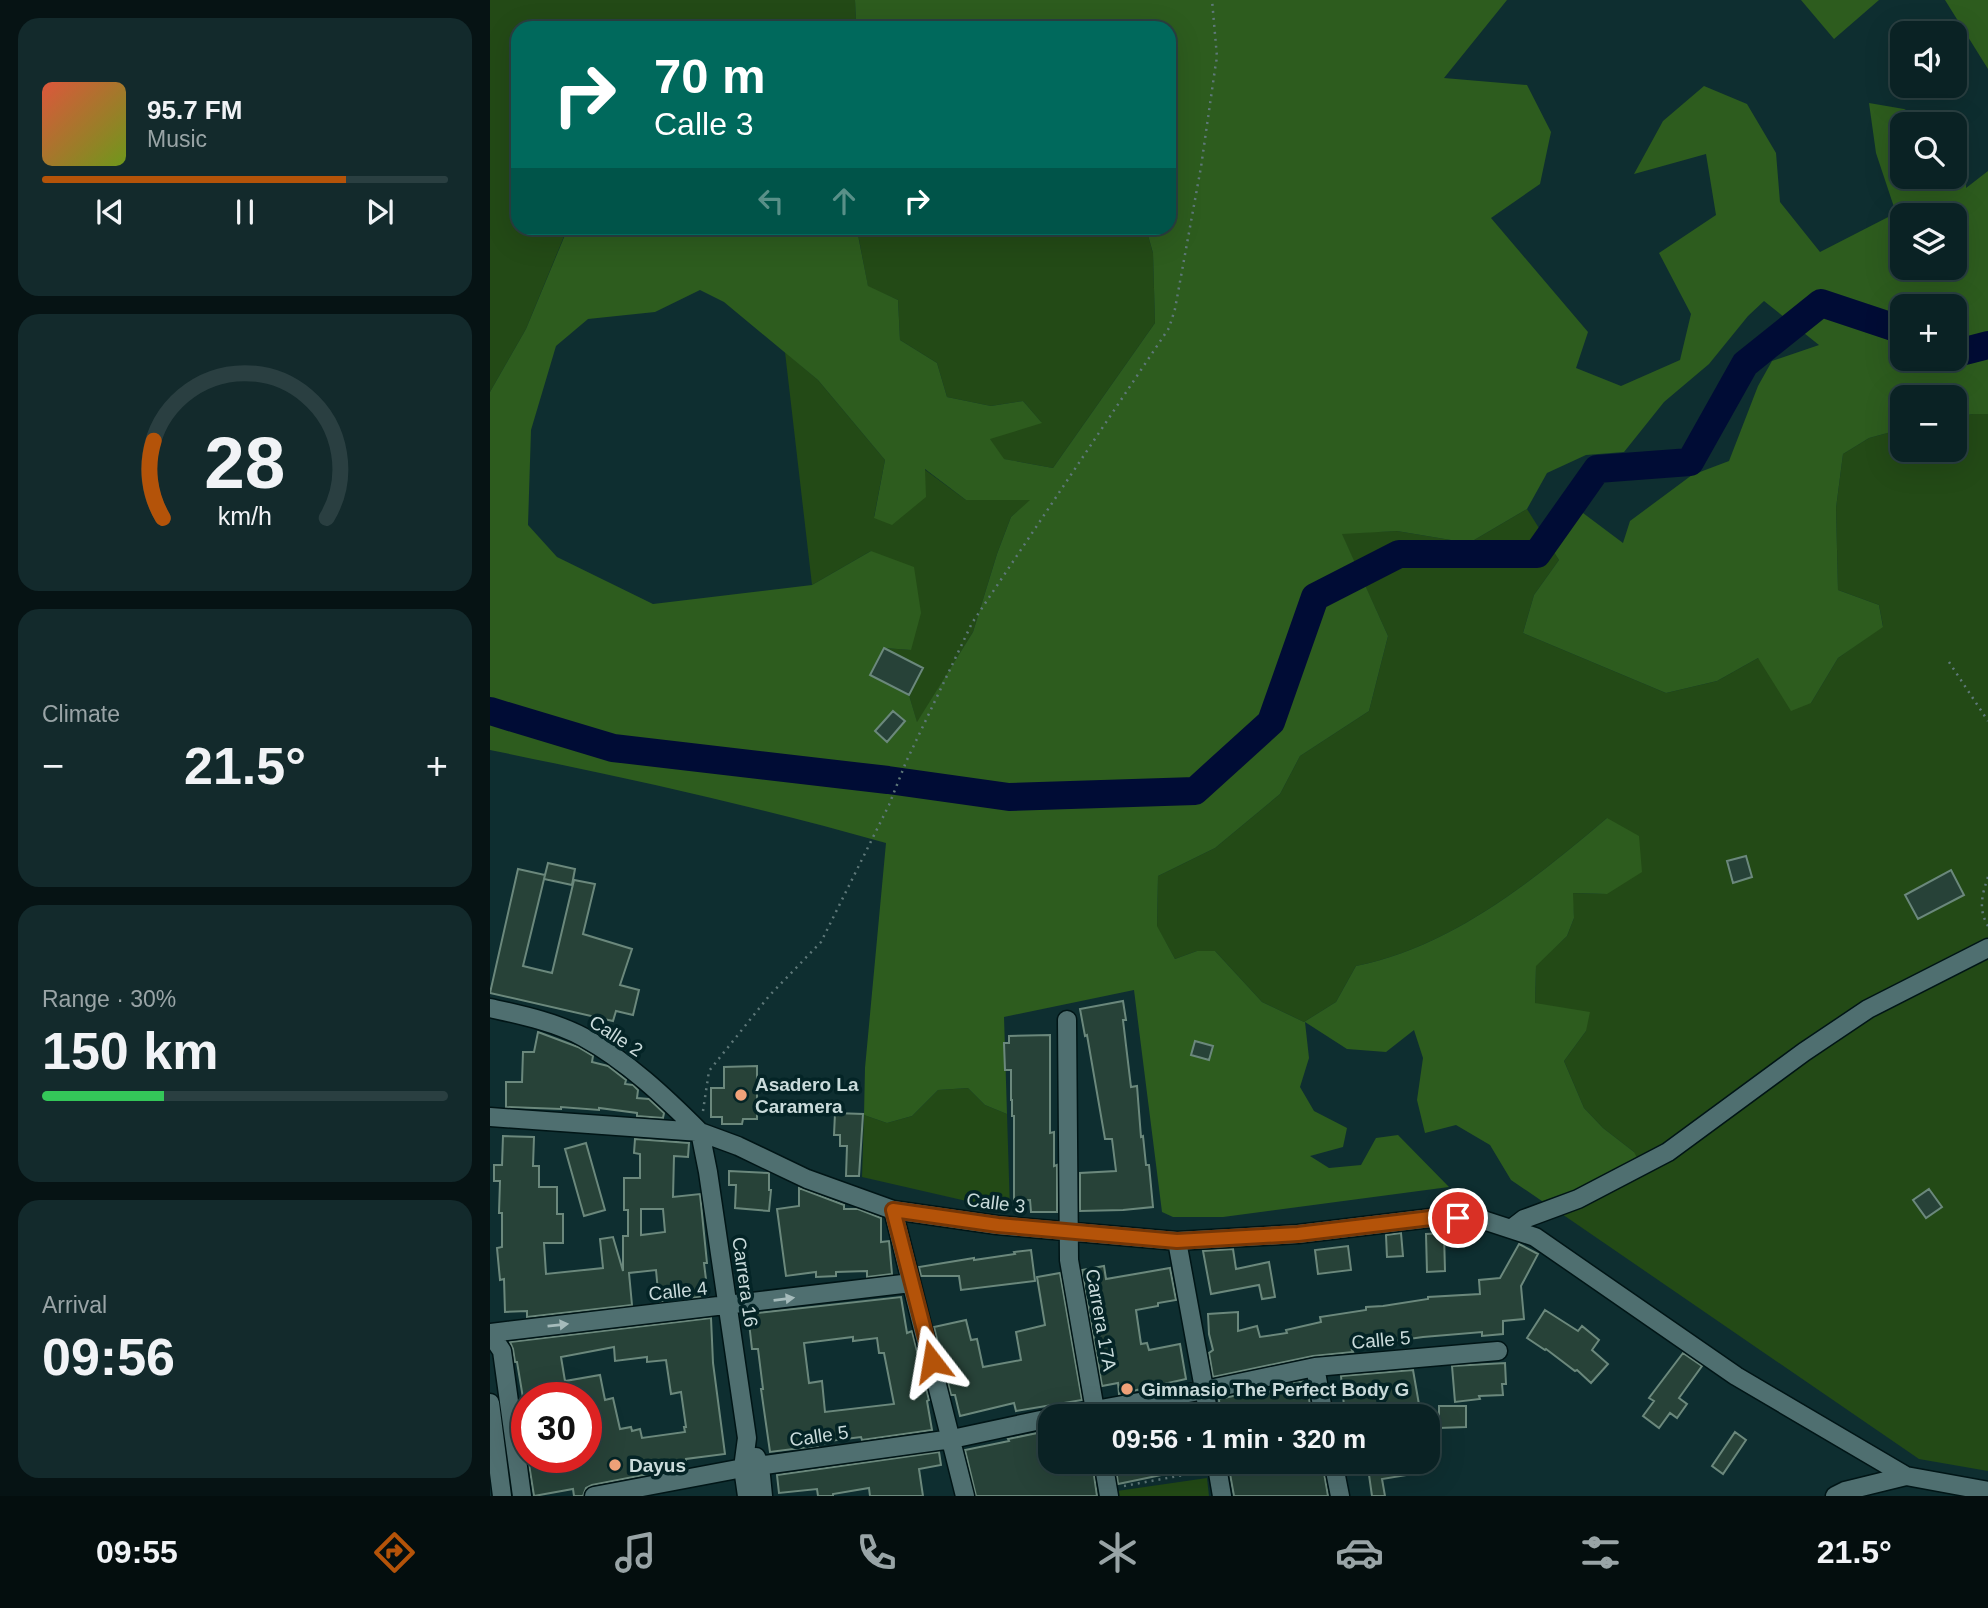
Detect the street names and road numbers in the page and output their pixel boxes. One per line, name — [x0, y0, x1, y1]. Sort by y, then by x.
street label: Calle 2 — [585, 1011, 647, 1061]
street label: Calle 3 — [965, 1189, 1027, 1217]
street label: Carrera 16 — [728, 1236, 762, 1328]
street label: Carrera 17A — [1082, 1267, 1120, 1373]
street label: Calle 4 — [647, 1277, 709, 1305]
street label: Calle 5 — [1351, 1327, 1411, 1353]
street label: Calle 5 — [788, 1421, 850, 1451]

